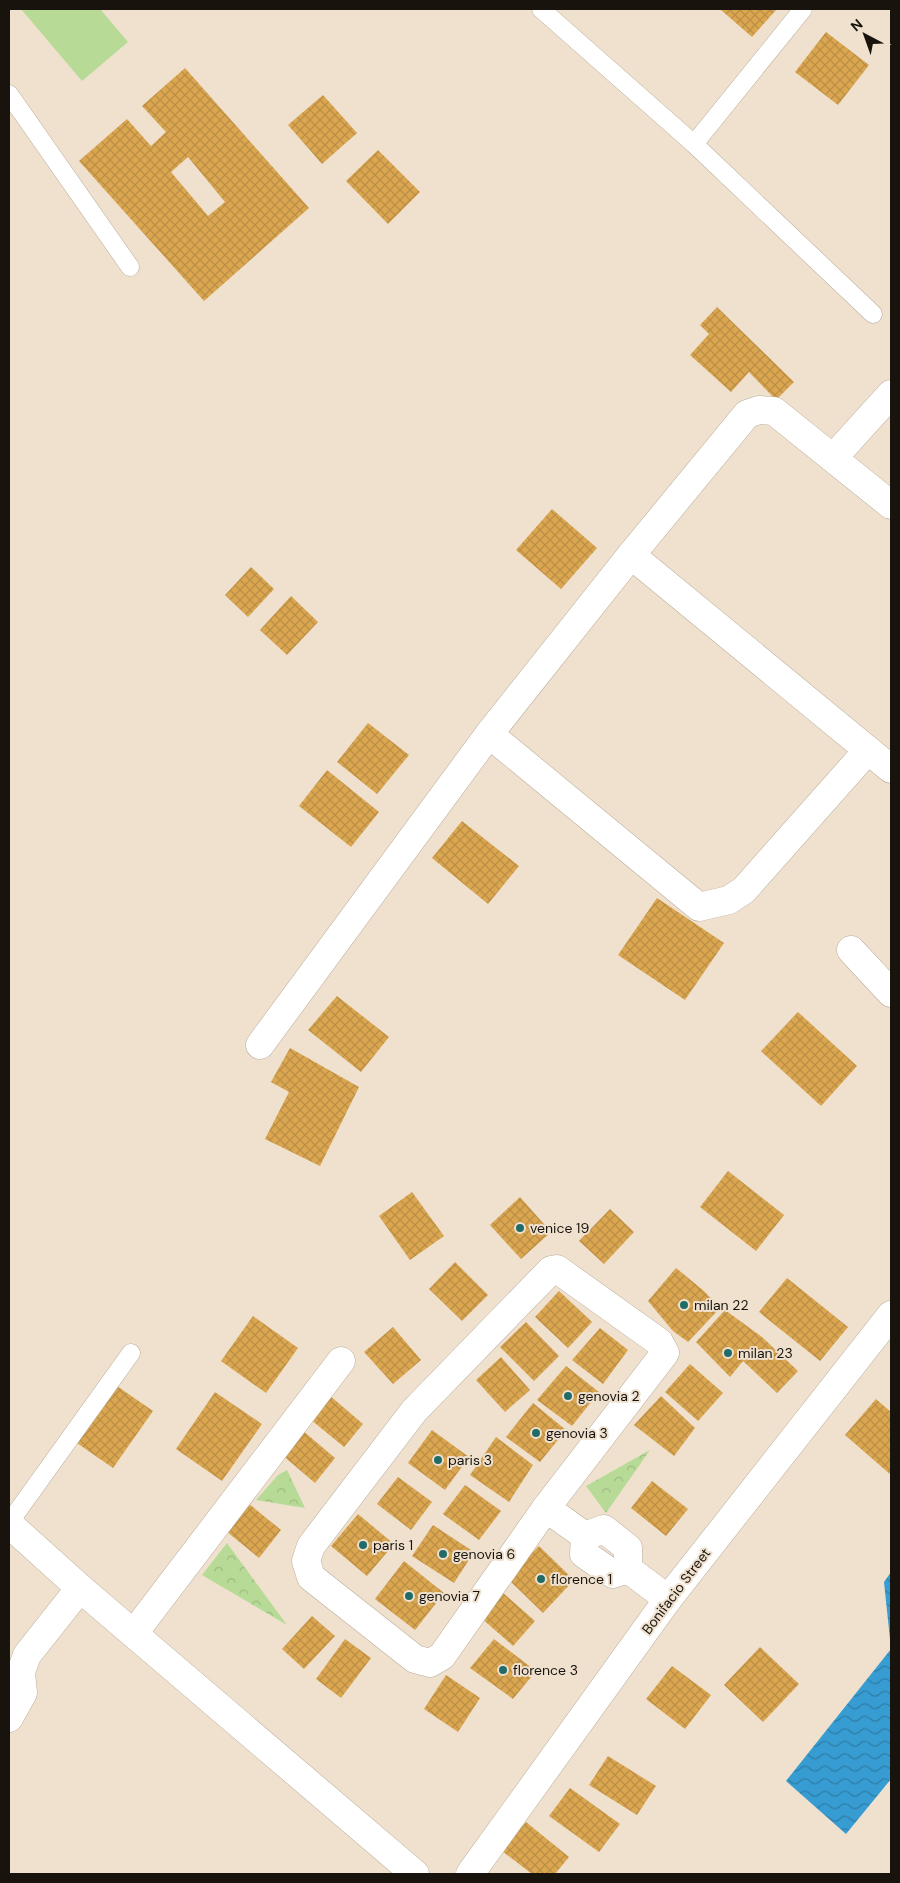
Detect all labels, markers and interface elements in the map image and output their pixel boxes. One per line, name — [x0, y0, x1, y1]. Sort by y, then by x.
north arrow — [840, 10, 890, 60]
text: N — [847, 15, 866, 35]
place label: venice 19 — [530, 1219, 589, 1237]
marker: venice 19 — [514, 1222, 526, 1234]
place label: milan 22 — [694, 1296, 748, 1314]
marker: milan 22 — [678, 1299, 690, 1311]
place label: milan 23 — [738, 1344, 793, 1362]
marker: milan 23 — [722, 1347, 734, 1359]
place label: genovia 2 — [578, 1387, 640, 1405]
marker: genovia 2 — [562, 1390, 574, 1402]
place label: genovia 3 — [546, 1424, 608, 1442]
marker: genovia 3 — [530, 1427, 542, 1439]
place label: paris 3 — [448, 1451, 492, 1469]
marker: paris 3 — [432, 1454, 444, 1466]
place label: paris 1 — [373, 1536, 413, 1554]
marker: paris 1 — [357, 1539, 369, 1551]
street label: Bonifacio Street — [638, 1544, 714, 1638]
place label: genovia 6 — [453, 1545, 515, 1563]
marker: genovia 6 — [437, 1548, 449, 1560]
place label: florence 1 — [551, 1570, 612, 1588]
marker: florence 1 — [535, 1573, 547, 1585]
place label: genovia 7 — [419, 1587, 480, 1605]
marker: genovia 7 — [403, 1590, 415, 1602]
place label: florence 3 — [513, 1661, 578, 1679]
marker: florence 3 — [497, 1664, 509, 1676]

